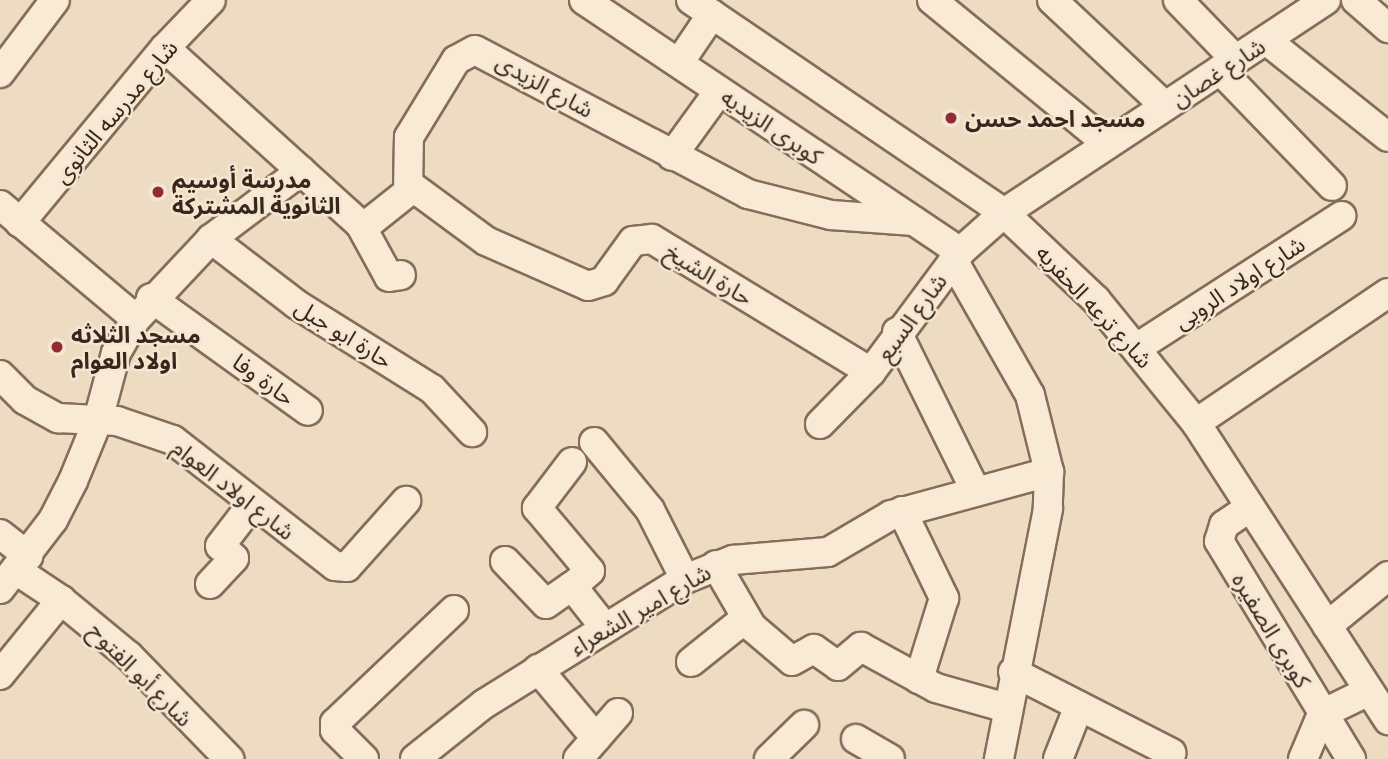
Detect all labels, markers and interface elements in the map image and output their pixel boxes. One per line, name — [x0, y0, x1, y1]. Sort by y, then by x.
street label: شارع غصان — [1166, 31, 1270, 113]
street label: شارع مدرسه الثانوى — [47, 34, 183, 188]
street label: شارع الزيدى — [492, 47, 598, 123]
street label: كوبرى الزيديه — [716, 82, 828, 170]
place label: مسجد احمد حسن — [965, 104, 1145, 132]
marker: مسجد احمد حسن — [943, 110, 959, 126]
place label: مدرسة أوسيم الثانوية المشتركة — [172, 165, 341, 219]
marker: مدرسة أوسيم الثانوية المشتركة — [150, 184, 166, 200]
street label: شارع اولاد الروبى — [1168, 229, 1310, 335]
street label: حارة الشيخ — [660, 237, 758, 311]
street label: شارع ترعه الحفريه — [1031, 239, 1159, 373]
street label: شارع السبع — [870, 268, 952, 366]
street label: حارة ابو جبل — [290, 292, 398, 374]
place label: مسجد الثلاثه اولاد العوام — [71, 320, 201, 374]
marker: مسجد الثلاثه اولاد العوام — [49, 339, 65, 355]
street label: حارة وفا — [228, 347, 300, 411]
street label: شارع اولاد العوام — [167, 433, 301, 545]
street label: شارع امير الشعراء — [565, 558, 715, 660]
street label: كوبرى الصفيره — [1227, 567, 1317, 693]
street label: شارع أبو الفتوح — [83, 616, 199, 732]

